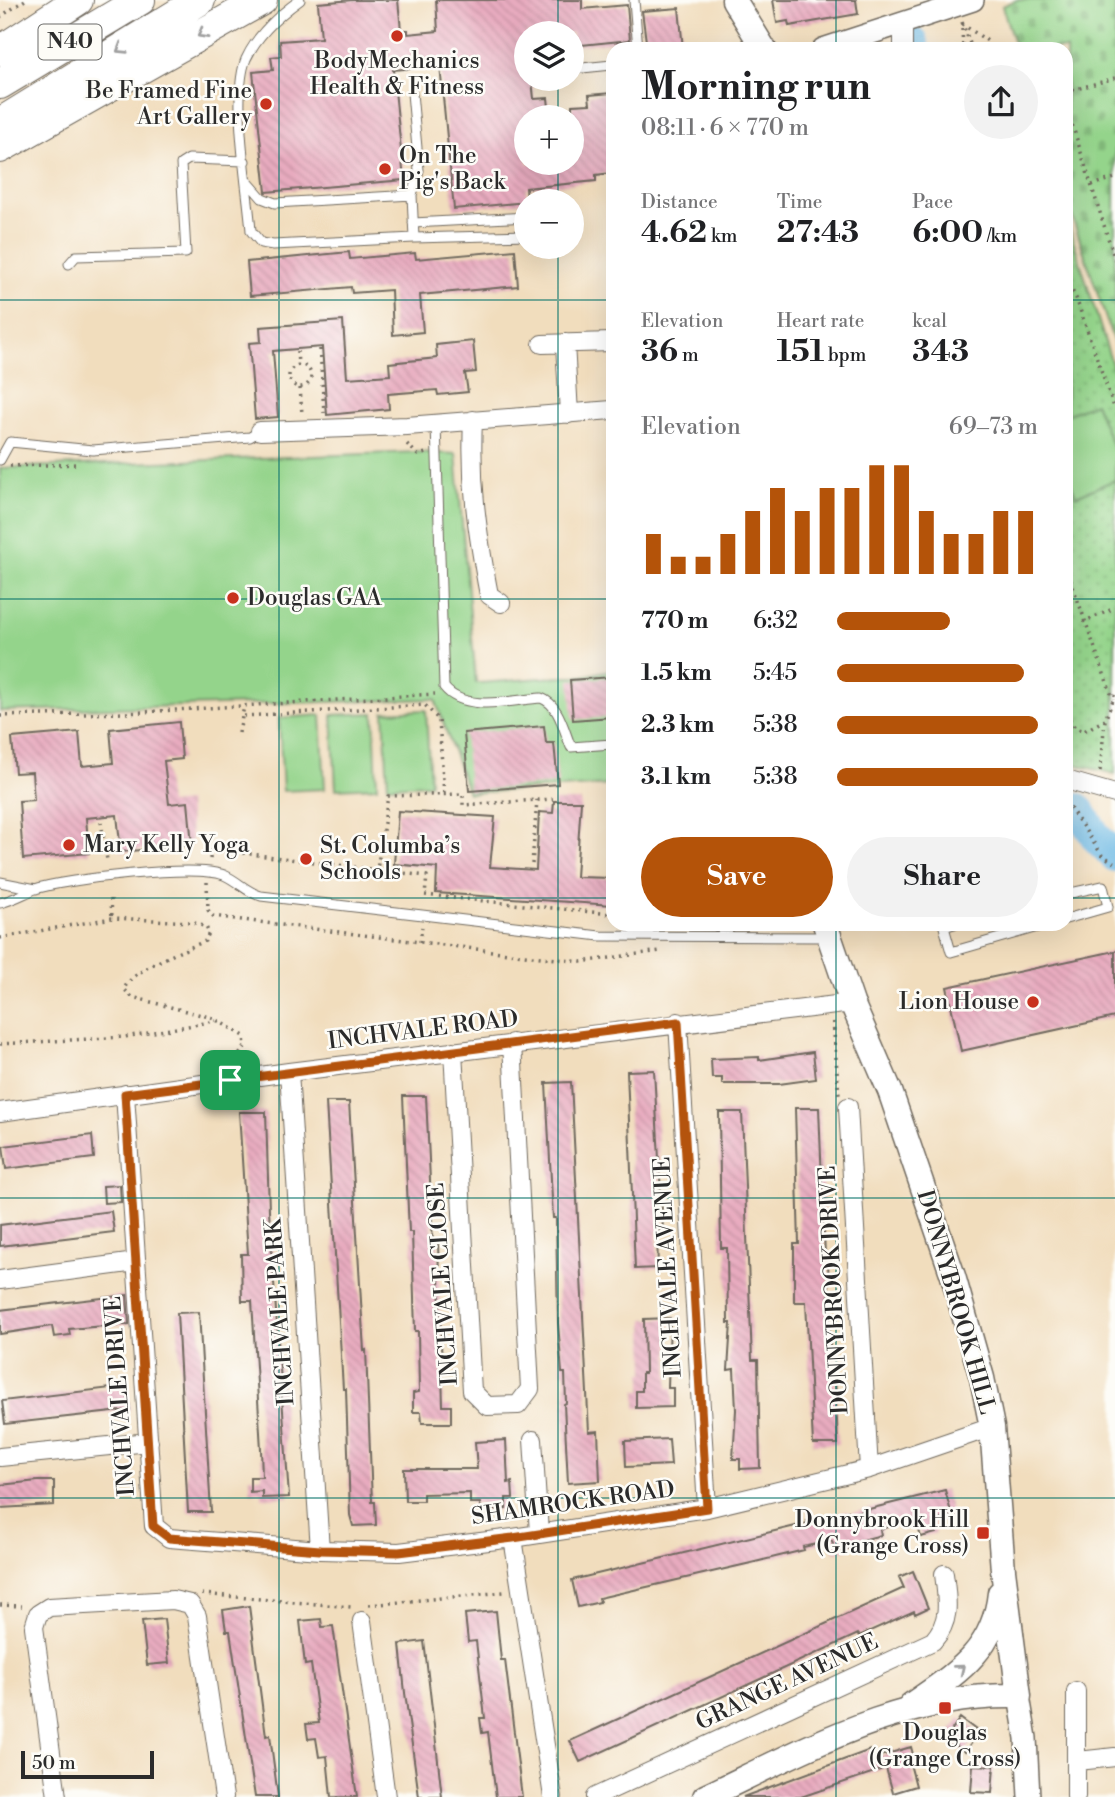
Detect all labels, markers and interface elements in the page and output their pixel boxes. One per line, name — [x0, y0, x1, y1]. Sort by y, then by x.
map controls — [514, 21, 584, 259]
button: layers — [514, 21, 584, 91]
road number: N40 — [38, 24, 102, 60]
one-way arrow — [197, 26, 210, 39]
marker: BodyMechanics Health & Fitness — [389, 28, 405, 44]
one-way arrow — [115, 40, 128, 53]
place label: BodyMechanics Health & Fitness — [310, 47, 484, 101]
text: Morning run — [641, 64, 871, 111]
button: share — [964, 65, 1038, 139]
place label: Be Framed Fine Art Gallery — [85, 77, 253, 131]
marker: Be Framed Fine Art Gallery — [258, 96, 274, 112]
button: + — [514, 105, 584, 175]
text: 08:11 · 6 × 770 m — [641, 114, 809, 142]
place label: On The Pig's Back — [399, 142, 507, 196]
marker: On The Pig's Back — [377, 161, 393, 177]
button: − — [514, 189, 584, 259]
text: Distance — [641, 190, 718, 214]
text: Time — [777, 190, 822, 214]
text: Pace — [912, 190, 953, 214]
text: 4.62 — [641, 214, 707, 252]
text: 27:43 — [777, 214, 859, 252]
text: 6:00 — [912, 214, 983, 252]
text: km — [707, 224, 737, 248]
text: /km — [983, 224, 1017, 248]
text: Elevation — [641, 309, 723, 333]
text: Heart rate — [777, 309, 864, 333]
text: kcal — [912, 309, 947, 333]
text: 36 — [641, 333, 678, 371]
text: 151 — [777, 333, 824, 371]
text: 343 — [912, 333, 969, 371]
text: m — [678, 343, 699, 367]
text: bpm — [824, 343, 866, 367]
text: Elevation — [641, 413, 741, 441]
text: 69–73 m — [949, 413, 1038, 441]
place label: Douglas GAA — [247, 584, 383, 612]
marker: Douglas GAA — [225, 590, 241, 606]
text: 770 m — [641, 607, 708, 635]
text: 6:32 — [753, 607, 798, 635]
text: 1.5 km — [641, 659, 712, 687]
text: 5:45 — [753, 659, 797, 687]
text: 2.3 km — [641, 711, 714, 739]
text: 5:38 — [753, 711, 798, 739]
text: 3.1 km — [641, 763, 711, 791]
text: 5:38 — [753, 763, 798, 791]
place label: Mary Kelly Yoga — [83, 831, 250, 859]
place label: St. Columba’s Schools — [320, 832, 460, 886]
marker: Mary Kelly Yoga — [61, 837, 77, 853]
button: Save — [641, 837, 833, 917]
button: Share — [847, 837, 1038, 917]
marker: St. Columba’s Schools — [298, 851, 314, 867]
place label: Lion House — [899, 988, 1019, 1016]
marker: Lion House — [1025, 994, 1041, 1010]
street label: INCHVALE ROAD — [326, 1004, 520, 1056]
pin — [200, 1050, 260, 1110]
icon: arrive — [211, 1061, 249, 1099]
street label: INCHVALE AVENUE — [648, 1156, 688, 1378]
street label: DONNYBROOK DRIVE — [814, 1165, 854, 1415]
street label: INCHVALE CLOSE — [422, 1182, 464, 1386]
street label: DONNYBROOK HILL — [911, 1187, 1001, 1417]
street label: INCHVALE PARK — [259, 1215, 301, 1406]
street label: INCHVALE DRIVE — [99, 1295, 141, 1497]
street label: SHAMROCK ROAD — [469, 1475, 677, 1531]
place label: Donnybrook Hill (Grange Cross) — [795, 1506, 969, 1560]
marker: Donnybrook Hill (Grange Cross) — [975, 1525, 991, 1541]
street label: GRANGE AVENUE — [691, 1627, 883, 1737]
one-way arrow — [951, 1665, 964, 1677]
marker: Douglas (Grange Cross) — [937, 1700, 953, 1716]
place label: Douglas (Grange Cross) — [869, 1719, 1021, 1773]
scale bar — [21, 1748, 154, 1780]
text: 50 m — [32, 1751, 76, 1775]

